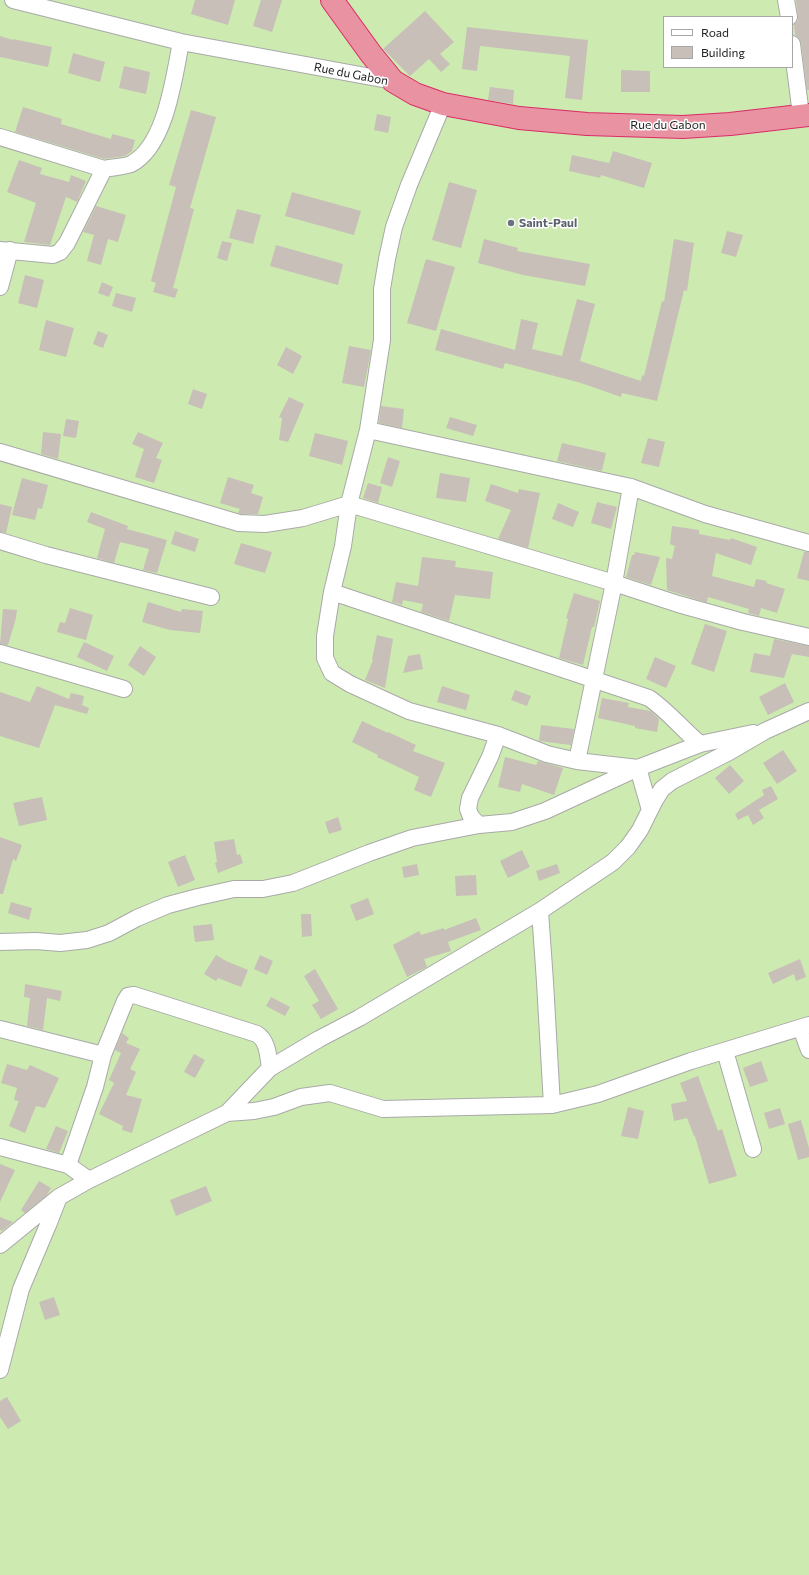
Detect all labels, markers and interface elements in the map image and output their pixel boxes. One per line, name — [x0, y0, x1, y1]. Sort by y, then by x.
legend — [663, 16, 793, 68]
text: Road — [701, 25, 729, 39]
text: Building — [701, 45, 745, 59]
street label: Rue du Gabon — [313, 60, 389, 88]
street label: Rue du Gabon — [630, 118, 706, 132]
place label: Saint-Paul — [519, 216, 577, 230]
marker: Saint-Paul — [506, 218, 516, 228]

